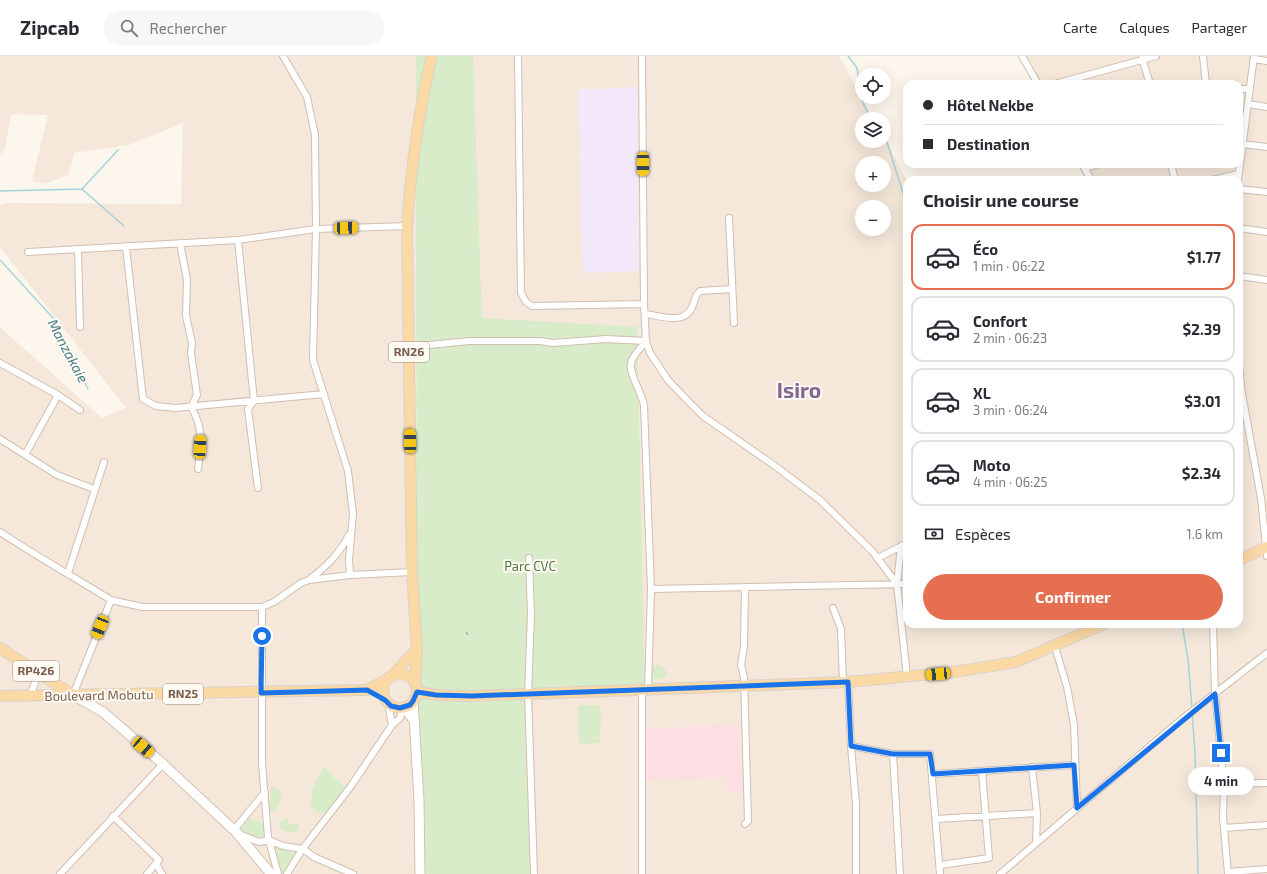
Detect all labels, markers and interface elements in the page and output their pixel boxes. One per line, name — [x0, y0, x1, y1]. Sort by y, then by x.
search box — [104, 10, 384, 46]
text: Zipcab — [20, 16, 80, 39]
icon: search — [118, 17, 140, 39]
text: Rechercher — [150, 19, 227, 37]
text: Carte — [1063, 19, 1097, 36]
text: Calques — [1119, 19, 1170, 36]
text: Partager — [1192, 19, 1247, 36]
map controls — [855, 68, 891, 236]
button: locate — [855, 68, 891, 104]
text: Hôtel Nekbe — [947, 96, 1034, 114]
button: layers — [855, 112, 891, 148]
text: Destination — [947, 135, 1030, 153]
car — [637, 152, 649, 176]
button: + — [855, 156, 891, 192]
text: Choisir une course — [923, 189, 1079, 211]
button: − — [855, 200, 891, 236]
car — [334, 222, 358, 234]
icon: car — [925, 239, 961, 275]
text: Éco — [973, 240, 998, 258]
text: $1.77 — [1187, 248, 1221, 266]
text: 1 min · 06:22 — [973, 258, 1045, 274]
icon: car — [925, 311, 961, 347]
text: Confort — [973, 312, 1027, 330]
water label: Manzakaie — [45, 316, 93, 386]
text: $2.39 — [1183, 320, 1221, 338]
text: 2 min · 06:23 — [973, 330, 1047, 346]
road number: RN26 — [389, 342, 429, 362]
district label: Isiro — [777, 377, 821, 402]
icon: car — [925, 383, 961, 419]
text: XL — [973, 384, 991, 402]
text: $3.01 — [1184, 392, 1221, 410]
text: 3 min · 06:24 — [973, 402, 1048, 418]
car — [404, 429, 416, 453]
car — [193, 435, 207, 459]
icon: car — [925, 455, 961, 491]
text: Moto — [973, 456, 1011, 474]
text: $2.34 — [1182, 464, 1221, 482]
text: 4 min · 06:25 — [973, 474, 1048, 490]
icon: cash — [923, 523, 945, 545]
text: Espèces — [955, 525, 1011, 543]
text: 1.6 km — [1187, 526, 1223, 542]
park label: Parc CVC — [504, 558, 556, 574]
button: Confirmer — [923, 574, 1223, 620]
car — [90, 614, 110, 640]
route start — [253, 627, 271, 645]
road number: RP426 — [13, 661, 59, 681]
car — [926, 667, 950, 681]
road number: RN25 — [163, 684, 203, 704]
street label: Boulevard Mobutu — [44, 686, 154, 704]
car — [130, 735, 156, 759]
route end — [1212, 744, 1230, 762]
callout: 4 min — [1188, 767, 1254, 795]
text: 4 min — [1204, 773, 1238, 789]

